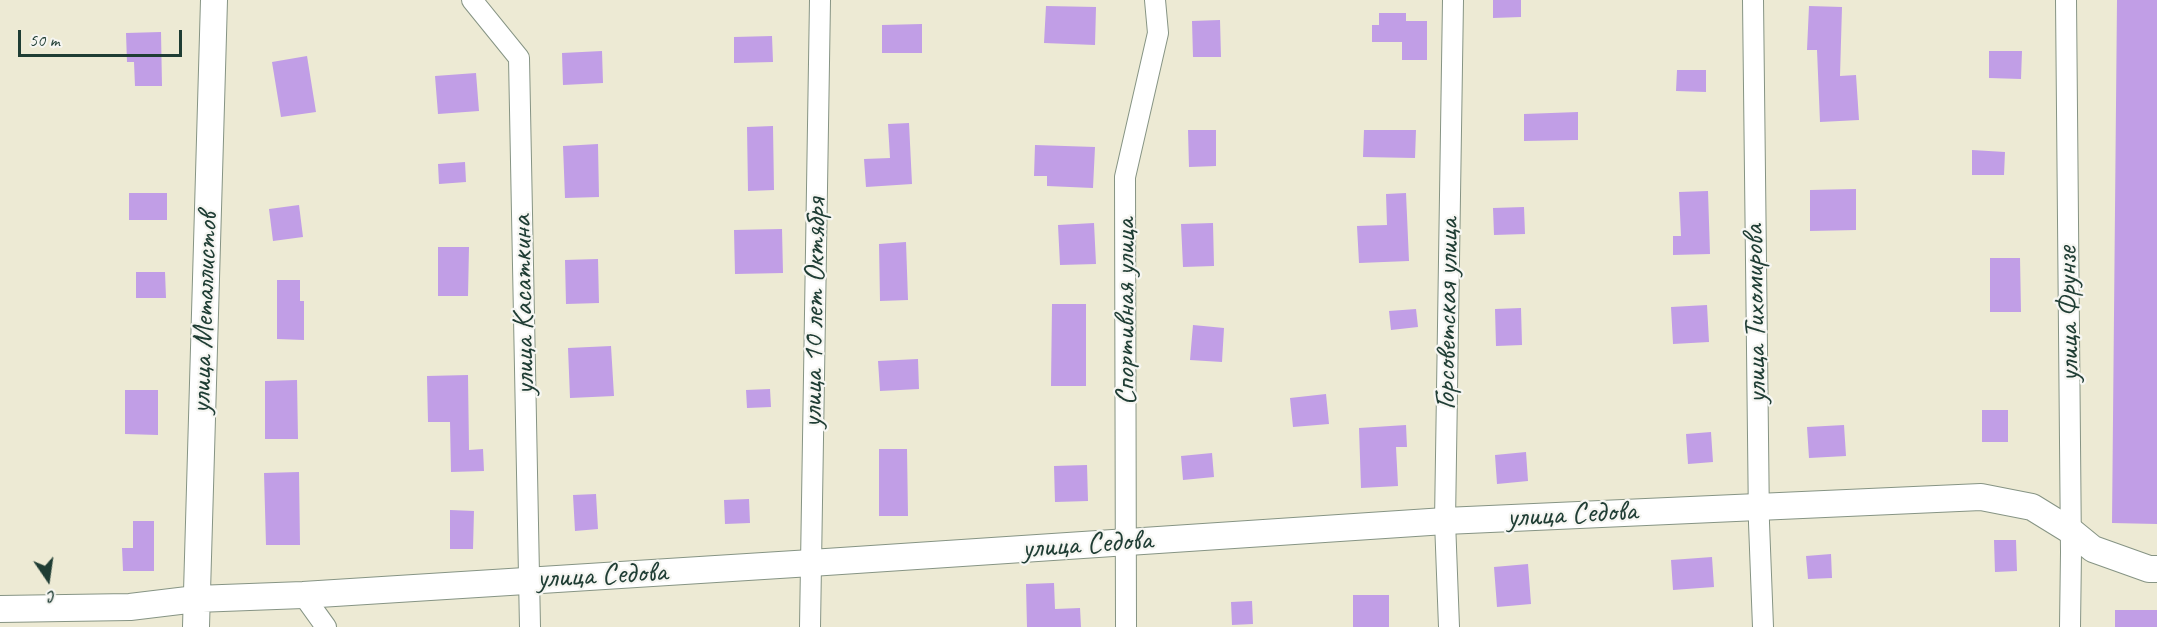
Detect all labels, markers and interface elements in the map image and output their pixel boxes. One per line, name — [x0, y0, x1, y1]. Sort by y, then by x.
scale bar — [21, 18, 184, 56]
text: 50 m — [29, 29, 60, 51]
street label: улица 10 лет Октября — [795, 198, 835, 428]
street label: улица Металлистов — [183, 212, 227, 414]
street label: улица Касаткина — [504, 215, 544, 395]
street label: Спортивная улица — [1108, 218, 1144, 406]
street label: Горсоветская улица — [1428, 218, 1468, 410]
street label: улица Тихомирова — [1736, 224, 1776, 404]
street label: улица Фрунзе — [2050, 246, 2088, 382]
street label: улица Седова — [1506, 494, 1638, 536]
street label: улица Седова — [1021, 522, 1153, 568]
north arrow — [18, 549, 78, 609]
street label: улица Седова — [536, 555, 668, 597]
text: С — [46, 586, 58, 607]

